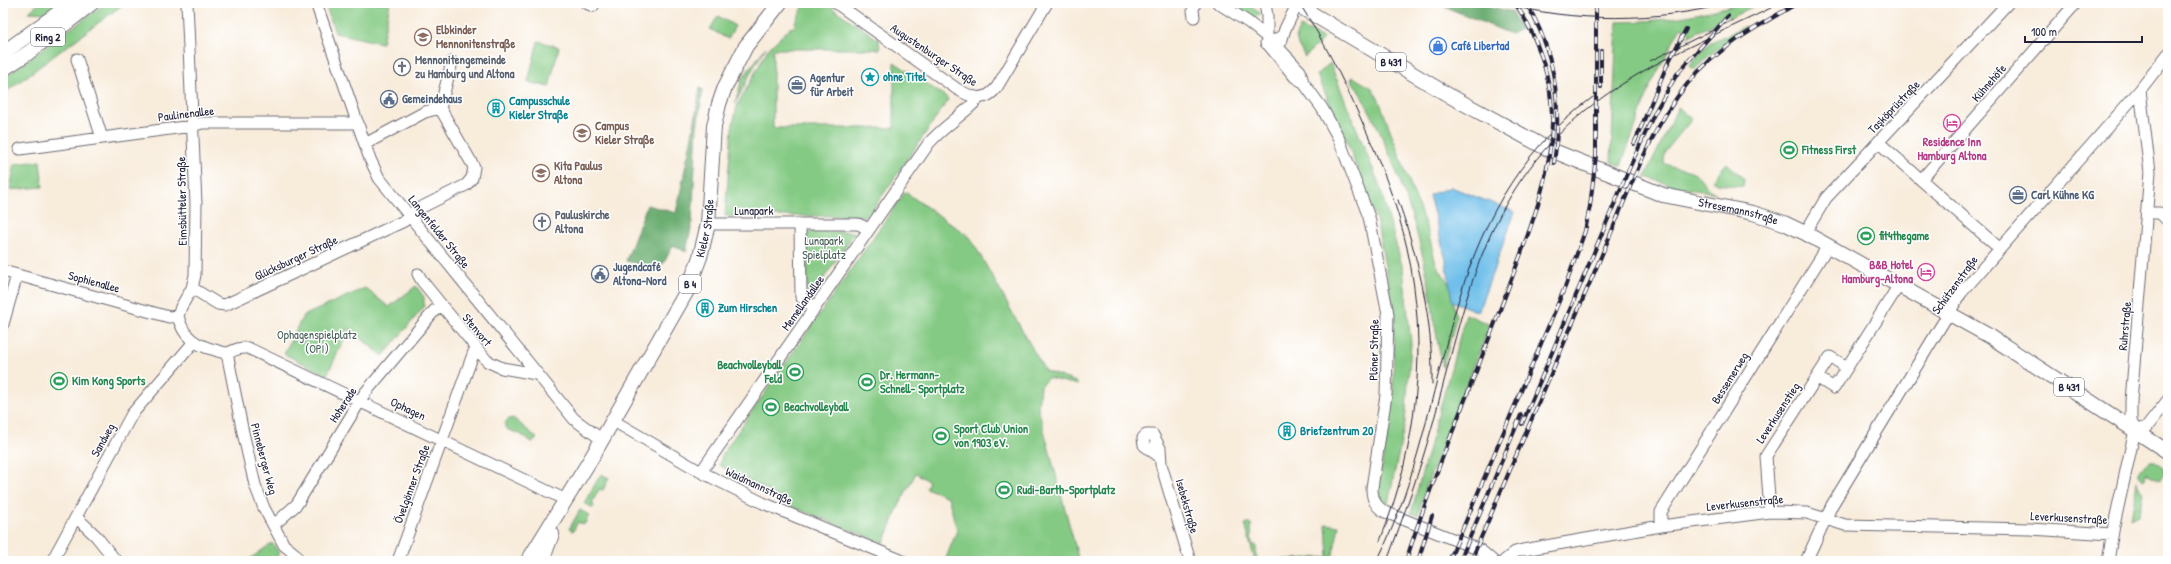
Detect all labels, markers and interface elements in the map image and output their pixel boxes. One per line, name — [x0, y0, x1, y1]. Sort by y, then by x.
scale bar — [2025, 18, 2142, 44]
street label: Augustenburger Straße — [887, 19, 981, 90]
place label: Elbkinder Mennonitenstraße — [436, 21, 515, 53]
text: 100 m — [2031, 23, 2057, 40]
school or university icon: Elbkinder Mennonitenstraße — [413, 27, 433, 47]
road number: Ring 2 — [31, 28, 65, 46]
shop icon: Café Libertad — [1428, 36, 1448, 56]
place label: Café Libertad — [1451, 37, 1509, 54]
place label: Mennonitengemeinde zu Hamburg und Altona — [415, 51, 515, 83]
road number: B 431 — [1376, 53, 1406, 71]
church icon: Mennonitengemeinde zu Hamburg und Altona — [392, 57, 412, 77]
street label: Kühnehöfe — [1967, 60, 2010, 105]
place icon: ohne Titel — [860, 67, 880, 87]
place label: ohne Titel — [883, 68, 927, 85]
place label: Agentur für Arbeit — [810, 69, 854, 100]
office icon: Agentur für Arbeit — [787, 75, 807, 95]
street label: Taşköprüstraße — [1864, 76, 1924, 137]
public building icon: Gemeindehaus — [379, 89, 399, 109]
place label: Gemeindehaus — [402, 90, 463, 107]
place label: Campusschule Kieler Straße — [509, 92, 570, 124]
building icon: Campusschule Kieler Straße — [486, 98, 506, 118]
street label: Paulinenallee — [157, 102, 215, 125]
hotel icon: Residence Inn Hamburg Altona — [1942, 113, 1962, 133]
place label: Campus Kieler Straße — [595, 117, 654, 149]
school or university icon: Campus Kieler Straße — [572, 123, 592, 143]
place label: Residence Inn Hamburg Altona — [1917, 133, 1987, 165]
sports icon: Fitness First — [1779, 140, 1799, 160]
place label: Fitness First — [1801, 141, 1857, 158]
street label: Eimsbütteler Straße — [172, 156, 191, 246]
place label: Kita Paulus Altona — [554, 157, 603, 188]
school or university icon: Kita Paulus Altona — [531, 163, 551, 183]
office icon: Carl Kühne KG — [2008, 185, 2028, 205]
place label: Carl Kühne KG — [2031, 186, 2094, 203]
street label: Langenfelder Straße — [405, 192, 474, 272]
street label: Stresemannstraße — [1697, 193, 1781, 229]
street label: Kieler Straße — [691, 198, 718, 259]
street label: Lunapark — [735, 202, 773, 219]
place label: Pauluskirche Altona — [555, 206, 610, 237]
church icon: Pauluskirche Altona — [532, 212, 552, 232]
sports icon: fit4thegame — [1856, 226, 1876, 246]
place label: fit4thegame — [1879, 227, 1930, 245]
street label: Glücksburger Straße — [251, 231, 340, 284]
park label: Lunapark Spielplatz — [802, 232, 846, 263]
street label: Schützenstraße — [1928, 252, 1982, 317]
place label: B&B Hotel Hamburg-Altona — [1842, 256, 1914, 288]
place label: Jugendcafé Altona-Nord — [613, 258, 667, 289]
hotel icon: B&B Hotel Hamburg-Altona — [1916, 262, 1936, 282]
public building icon: Jugendcafé Altona-Nord — [590, 264, 610, 284]
street label: Sophienallee — [66, 266, 122, 297]
street label: Memellandallee — [777, 271, 828, 334]
road number: B 4 — [679, 275, 701, 293]
building icon: Zum Hirschen — [695, 298, 715, 318]
place label: Zum Hirschen — [718, 299, 778, 316]
street label: Ruhrstraße — [2114, 301, 2135, 351]
street label: Stenvort — [459, 310, 497, 350]
street label: Plöner Straße — [1364, 319, 1383, 381]
park label: Ophagenspielplatz (OPI) — [277, 326, 357, 357]
street label: Bessemerweg — [1707, 349, 1752, 407]
place label: Beachvolleyball Feld — [717, 356, 783, 387]
sports icon: Beachvolleyball Feld — [785, 362, 805, 382]
place label: Dr. Hermann- Schnell- Sportplatz — [880, 366, 966, 398]
sports icon: Kim Kong Sports — [49, 371, 69, 391]
place label: Kim Kong Sports — [72, 372, 146, 390]
sports icon: Dr. Hermann- Schnell- Sportplatz — [857, 372, 877, 392]
road number: B 431 — [2054, 378, 2084, 396]
street label: Leverkusenstieg — [1752, 379, 1804, 447]
street label: Hoherade — [325, 384, 360, 426]
street label: Ophagen — [388, 393, 429, 424]
sports icon: Beachvolleyball — [761, 397, 781, 417]
place label: Beachvolleyball — [784, 398, 850, 416]
street label: Sandweg — [86, 420, 119, 460]
place label: Sport Club Union von 1903 eV. — [953, 420, 1029, 451]
street label: Pinneberger Weg — [247, 421, 282, 497]
building icon: Briefzentrum 20 — [1277, 421, 1297, 441]
place label: Briefzentrum 20 — [1300, 422, 1374, 439]
sports icon: Sport Club Union von 1903 eV. — [931, 426, 951, 446]
street label: Övelgönner Straße — [389, 442, 434, 526]
street label: Waidmannstraße — [723, 463, 796, 509]
street label: Isebekstraße — [1172, 477, 1203, 535]
sports icon: Rudi-Barth-Sportplatz — [994, 480, 1014, 500]
place label: Rudi-Barth-Sportplatz — [1017, 481, 1116, 499]
street label: Leverkusenstraße — [1706, 490, 1784, 515]
street label: Leverkusenstraße — [2030, 507, 2108, 528]

